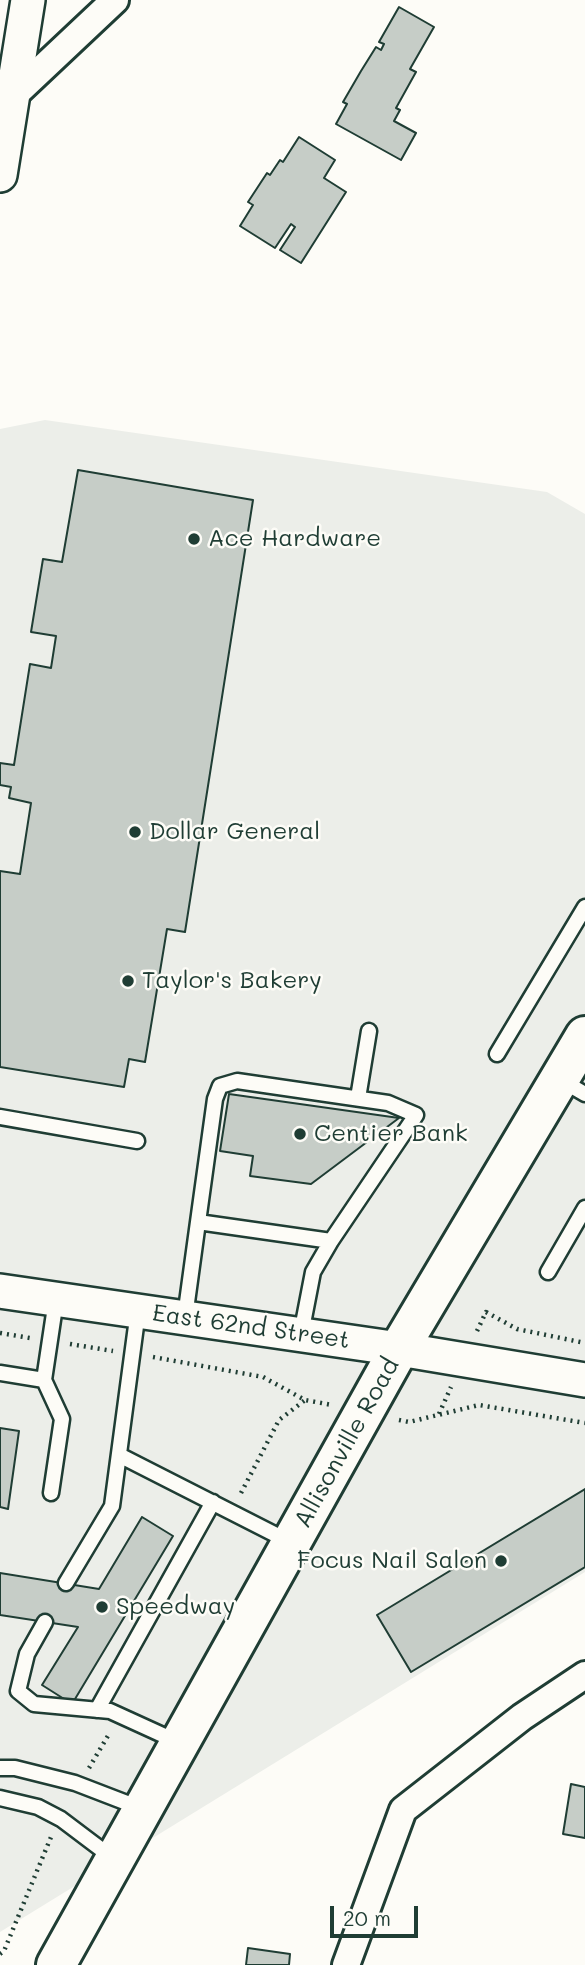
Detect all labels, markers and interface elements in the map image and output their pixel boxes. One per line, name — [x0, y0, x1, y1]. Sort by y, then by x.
place label: Ace Hardware — [208, 525, 381, 553]
marker: Ace Hardware — [186, 531, 202, 547]
place label: Dollar General — [149, 818, 320, 846]
marker: Dollar General — [127, 824, 143, 840]
place label: Taylor's Bakery — [142, 967, 322, 995]
marker: Taylor's Bakery — [120, 973, 136, 989]
place label: Centier Bank — [314, 1120, 468, 1148]
marker: Centier Bank — [292, 1126, 308, 1142]
street label: East 62nd Street — [150, 1299, 352, 1355]
street label: Allisonville Road — [288, 1353, 406, 1533]
place label: Focus Nail Salon — [297, 1547, 487, 1575]
marker: Focus Nail Salon — [493, 1553, 509, 1569]
place label: Speedway — [116, 1593, 235, 1621]
marker: Speedway — [94, 1599, 110, 1615]
scale bar — [333, 1892, 420, 1936]
text: 20 m — [343, 1904, 391, 1931]

